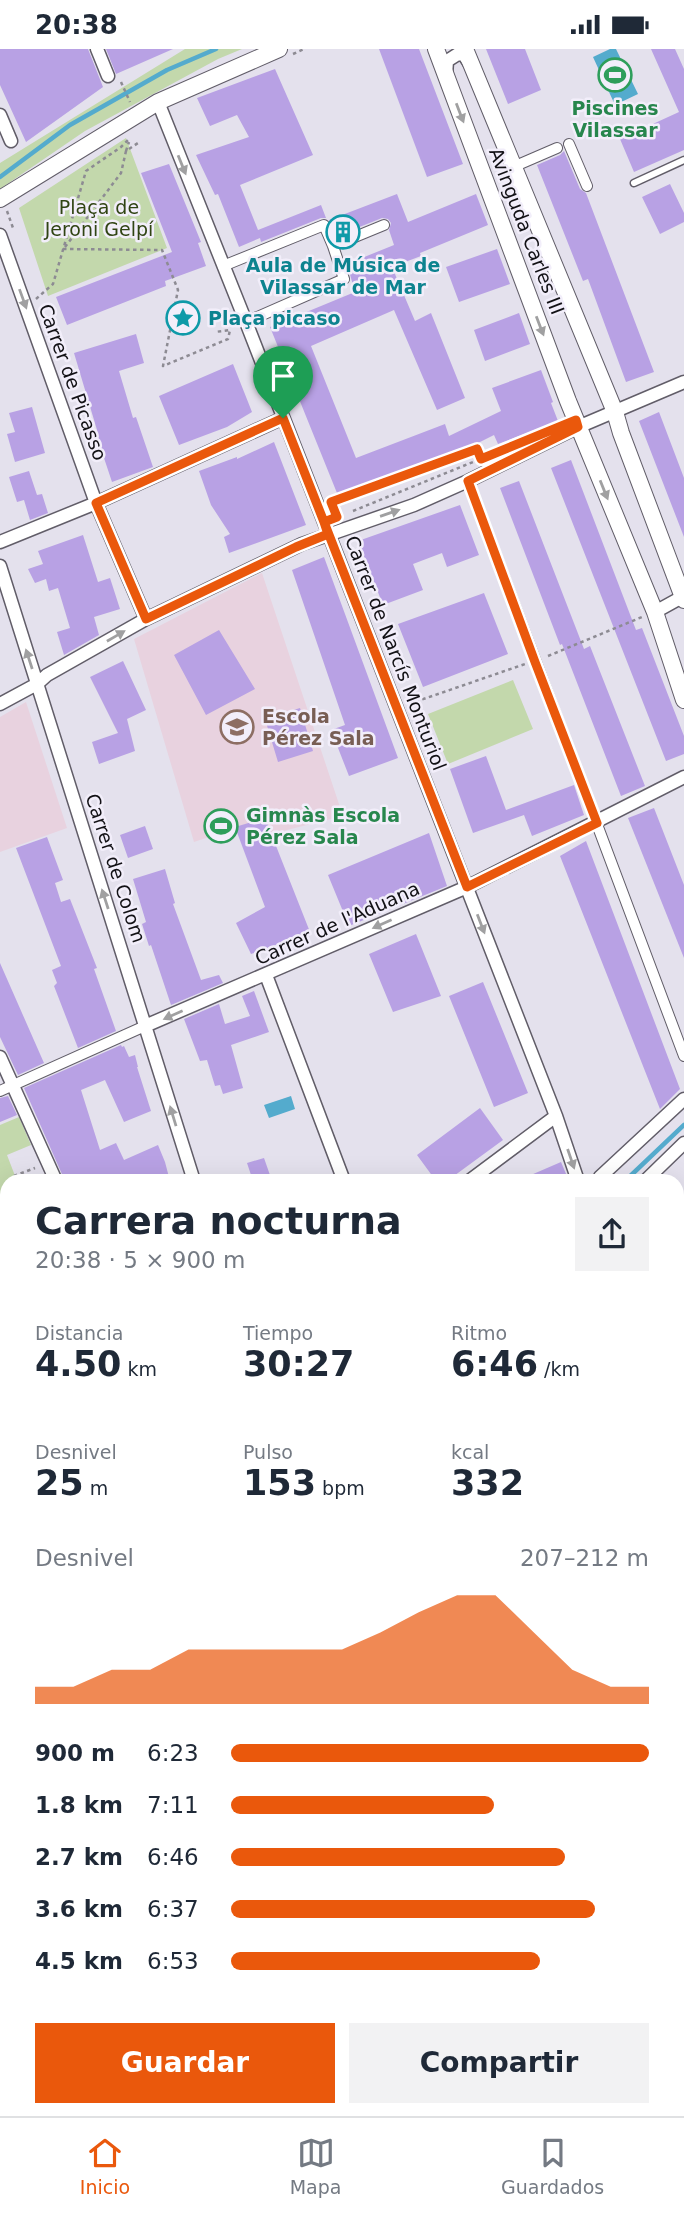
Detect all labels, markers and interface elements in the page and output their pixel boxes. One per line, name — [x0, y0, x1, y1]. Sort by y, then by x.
text: 20:38 — [35, 10, 118, 40]
sports icon: Piscines Vilassar — [596, 56, 634, 94]
place label: Piscines Vilassar — [571, 97, 659, 141]
one-way arrow — [455, 102, 466, 123]
street label: Avinguda Carles III — [485, 145, 569, 317]
one-way arrow — [177, 155, 188, 176]
park label: Plaça de Jeroni Gelpí — [44, 196, 154, 240]
building icon: Aula de Música de Vilassar de Mar — [324, 213, 362, 251]
place label: Aula de Música de Vilassar de Mar — [246, 254, 440, 298]
one-way arrow — [18, 289, 29, 310]
place icon: Plaça picaso — [164, 299, 202, 337]
street label: Carrer de Picasso — [34, 301, 112, 463]
place label: Plaça picaso — [208, 307, 341, 329]
one-way arrow — [535, 315, 546, 336]
pin — [253, 346, 313, 418]
icon: arrive — [264, 357, 302, 395]
one-way arrow — [599, 479, 610, 500]
one-way arrow — [380, 507, 401, 518]
street label: Carrer de Narcís Monturiol — [341, 533, 451, 773]
one-way arrow — [107, 630, 126, 642]
one-way arrow — [24, 648, 34, 669]
place label: Escola Pérez Sala — [262, 705, 375, 749]
school or university icon: Escola Pérez Sala — [218, 708, 256, 746]
street label: Carrer de Colom — [82, 791, 150, 945]
place label: Gimnàs Escola Pérez Sala — [246, 804, 400, 848]
sports icon: Gimnàs Escola Pérez Sala — [202, 807, 240, 845]
street label: Carrer de l'Aduana — [251, 877, 423, 969]
one-way arrow — [99, 888, 110, 909]
one-way arrow — [476, 914, 487, 935]
one-way arrow — [372, 918, 392, 930]
one-way arrow — [163, 1009, 183, 1021]
one-way arrow — [168, 1105, 178, 1126]
one-way arrow — [566, 1149, 577, 1170]
button: share — [575, 1197, 649, 1271]
text: Carrera nocturna — [35, 1199, 402, 1243]
text: 20:38 · 5 × 900 m — [35, 1247, 245, 1273]
text: Distancia — [35, 1322, 123, 1344]
text: Tiempo — [243, 1322, 313, 1344]
text: Ritmo — [451, 1322, 507, 1344]
text: 4.50 — [35, 1344, 121, 1384]
text: 30:27 — [243, 1344, 354, 1384]
text: 6:46 — [451, 1344, 538, 1384]
text: km — [121, 1358, 157, 1380]
text: /km — [538, 1358, 580, 1380]
text: Desnivel — [35, 1441, 117, 1463]
text: Pulso — [243, 1441, 293, 1463]
text: kcal — [451, 1441, 489, 1463]
text: 25 — [35, 1463, 84, 1503]
text: 153 — [243, 1463, 316, 1503]
text: 332 — [451, 1463, 524, 1503]
text: m — [84, 1477, 108, 1499]
text: bpm — [316, 1477, 365, 1499]
text: Desnivel — [35, 1545, 134, 1571]
text: 207–212 m — [520, 1545, 649, 1571]
text: 900 m — [35, 1740, 115, 1766]
text: 6:23 — [147, 1740, 199, 1766]
text: 1.8 km — [35, 1792, 123, 1818]
text: 7:11 — [147, 1792, 199, 1818]
text: 2.7 km — [35, 1844, 123, 1870]
text: 6:46 — [147, 1844, 199, 1870]
text: 3.6 km — [35, 1896, 123, 1922]
text: 6:37 — [147, 1896, 199, 1922]
text: 4.5 km — [35, 1948, 123, 1974]
text: 6:53 — [147, 1948, 199, 1974]
button: Guardar — [35, 2023, 335, 2103]
button: Compartir — [349, 2023, 649, 2103]
tab: Inicio — [80, 2134, 130, 2198]
tab: Mapa — [290, 2134, 341, 2198]
tab: Guardados — [501, 2134, 604, 2198]

